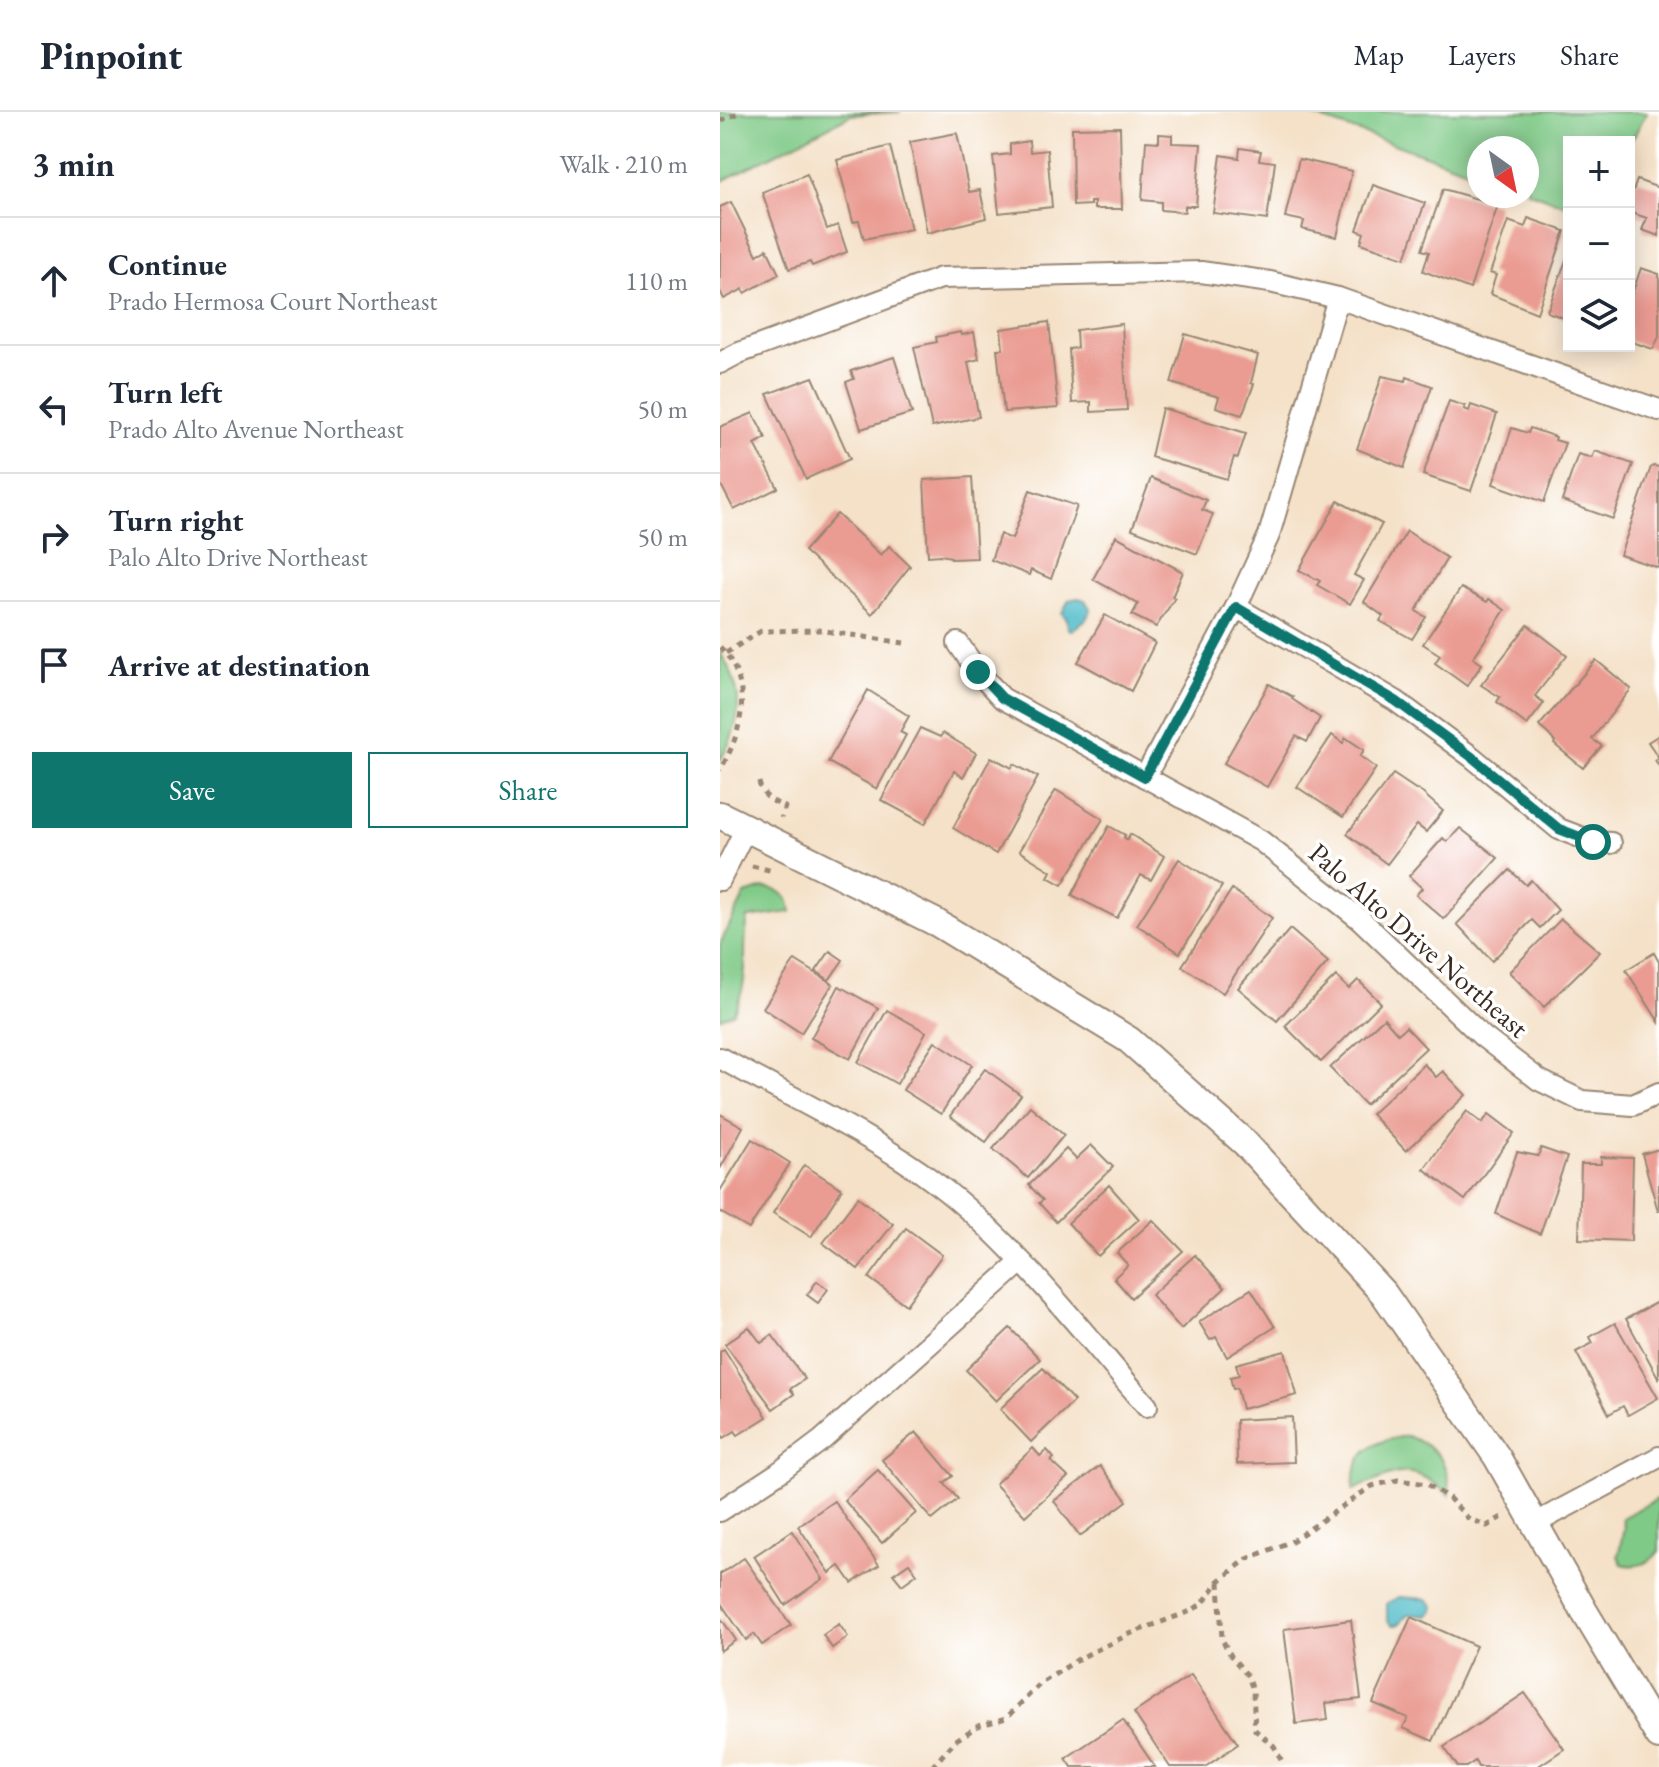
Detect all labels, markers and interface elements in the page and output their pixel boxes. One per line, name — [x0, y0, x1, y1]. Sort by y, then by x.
text: Pinpoint — [40, 31, 182, 80]
text: Map — [1354, 37, 1404, 73]
text: Layers — [1448, 37, 1516, 73]
text: Share — [1560, 37, 1619, 73]
north arrow — [1467, 136, 1539, 208]
map controls — [1563, 136, 1635, 352]
button: + — [1563, 136, 1635, 208]
text: 3 min — [32, 142, 115, 186]
text: Walk · 210 m — [560, 147, 688, 181]
button: − — [1563, 208, 1635, 280]
text: Continue — [108, 245, 227, 284]
icon: ahead — [32, 259, 76, 303]
text: 110 m — [625, 264, 688, 298]
button: layers — [1563, 280, 1635, 352]
text: Prado Hermosa Court Northeast — [108, 284, 437, 318]
text: Turn left — [108, 373, 222, 412]
icon: left — [32, 387, 76, 431]
text: 50 m — [638, 392, 688, 426]
text: Prado Alto Avenue Northeast — [108, 412, 404, 446]
text: Turn right — [108, 501, 244, 540]
icon: right — [32, 515, 76, 559]
text: 50 m — [638, 520, 688, 554]
text: Palo Alto Drive Northeast — [108, 540, 368, 574]
icon: arrive — [32, 643, 76, 687]
text: Arrive at destination — [108, 646, 370, 685]
route end — [960, 654, 996, 690]
button: Save — [32, 752, 352, 828]
button: Share — [368, 752, 688, 828]
route start — [1575, 824, 1611, 860]
street label: Palo Alto Drive Northeast — [1302, 835, 1537, 1045]

